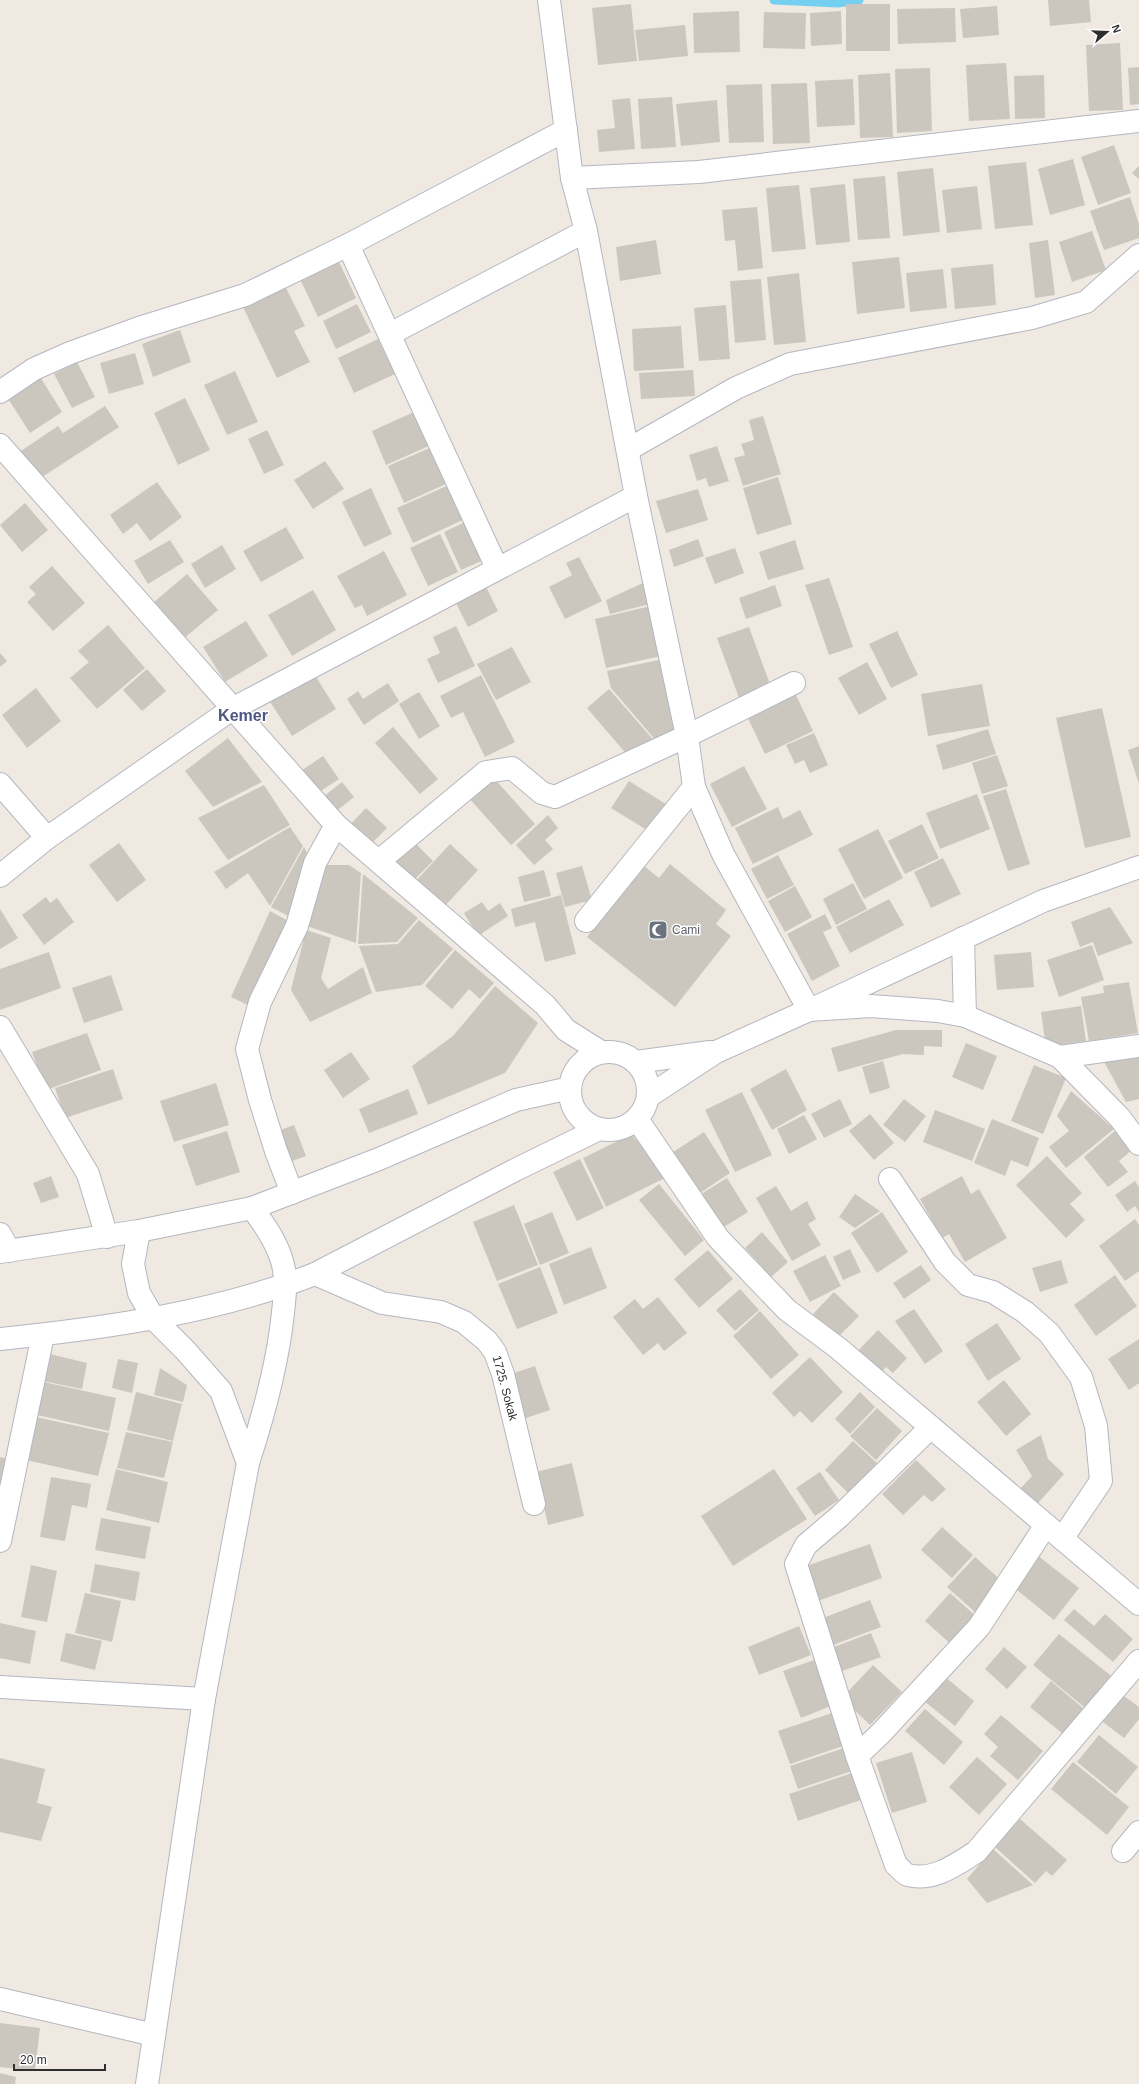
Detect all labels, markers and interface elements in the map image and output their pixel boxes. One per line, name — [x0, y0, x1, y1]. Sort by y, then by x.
north arrow — [1087, 12, 1127, 52]
text: N — [1109, 23, 1123, 35]
district label: Kemer — [218, 707, 268, 724]
mosque icon: Cami — [647, 919, 669, 941]
place label: Cami — [672, 923, 700, 937]
street label: 1725. Sokak — [490, 1354, 521, 1423]
scale bar — [14, 2046, 105, 2072]
text: 20 m — [20, 2053, 47, 2067]

